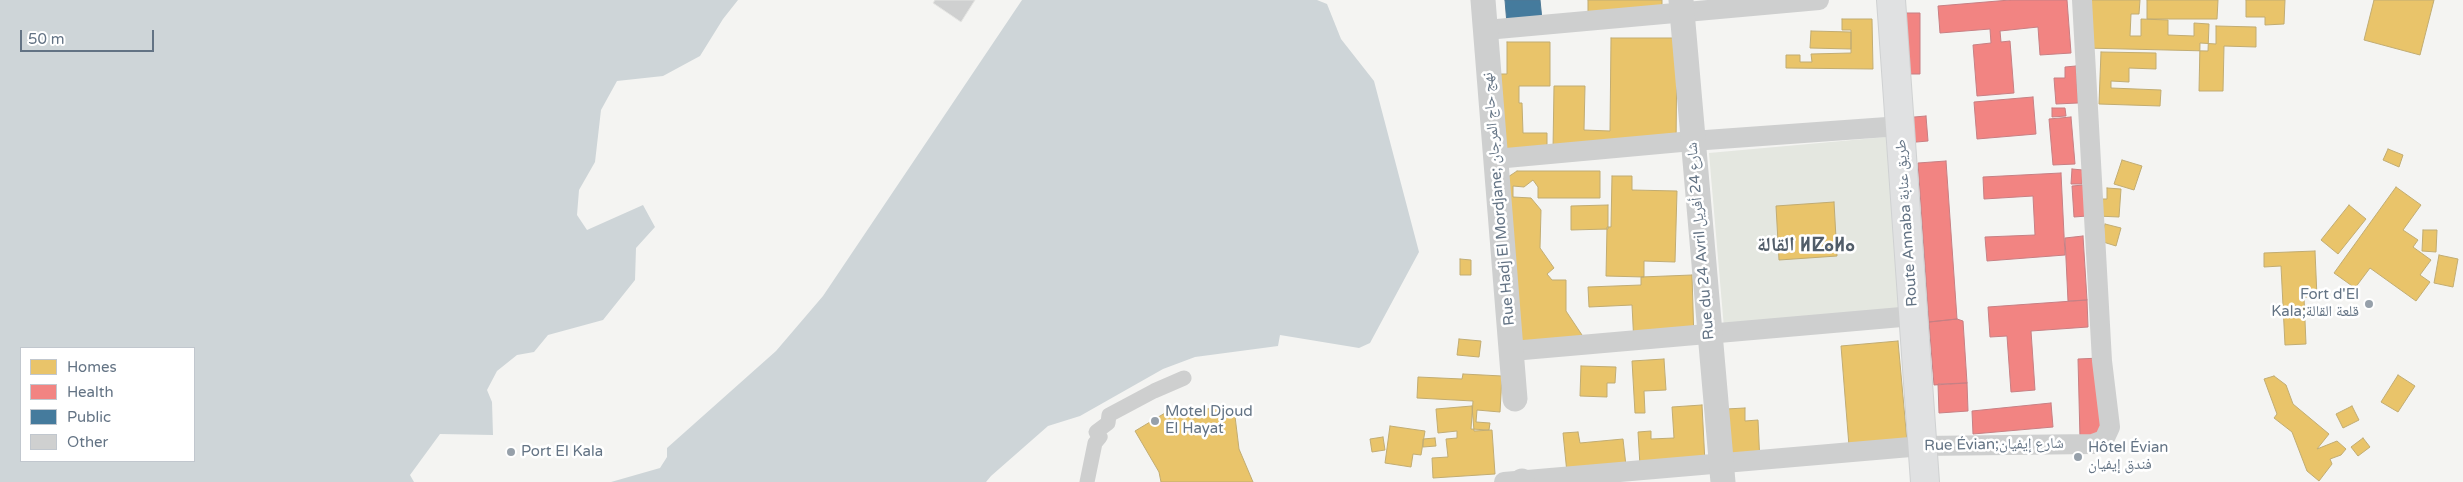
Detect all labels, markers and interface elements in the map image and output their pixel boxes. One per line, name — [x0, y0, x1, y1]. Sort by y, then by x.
scale bar — [22, 20, 156, 52]
text: 50 m — [28, 30, 65, 48]
street label: Rue Hadj El Mordjane; نهج حاج المرجان — [1479, 72, 1519, 326]
street label: Route Annaba طريق عنابة — [1892, 139, 1922, 307]
street label: Rue du 24 Avril شارع 24 أفريل — [1683, 141, 1719, 341]
district label: القالة ⵍⵇⴰⵍⴰ — [1757, 234, 1855, 258]
place label: Fort d'El Kala;قلعة القالة — [2271, 286, 2359, 321]
marker: Fort d'El Kala;قلعة القالة — [2363, 298, 2375, 310]
legend — [20, 347, 195, 462]
text: Homes — [67, 358, 117, 376]
text: Health — [67, 383, 114, 401]
place label: Motel Djoud El Hayat — [1165, 403, 1253, 438]
text: Public — [67, 408, 111, 426]
marker: Motel Djoud El Hayat — [1149, 415, 1161, 427]
text: Other — [67, 433, 108, 451]
street label: Rue Évian;شارع إيفيان — [1924, 435, 2064, 455]
place label: Hôtel Évian فندق إيفيان — [2088, 439, 2169, 474]
place label: Port El Kala — [521, 443, 603, 461]
marker: Port El Kala — [505, 446, 517, 458]
marker: Hôtel Évian فندق إيفيان — [2072, 451, 2084, 463]

